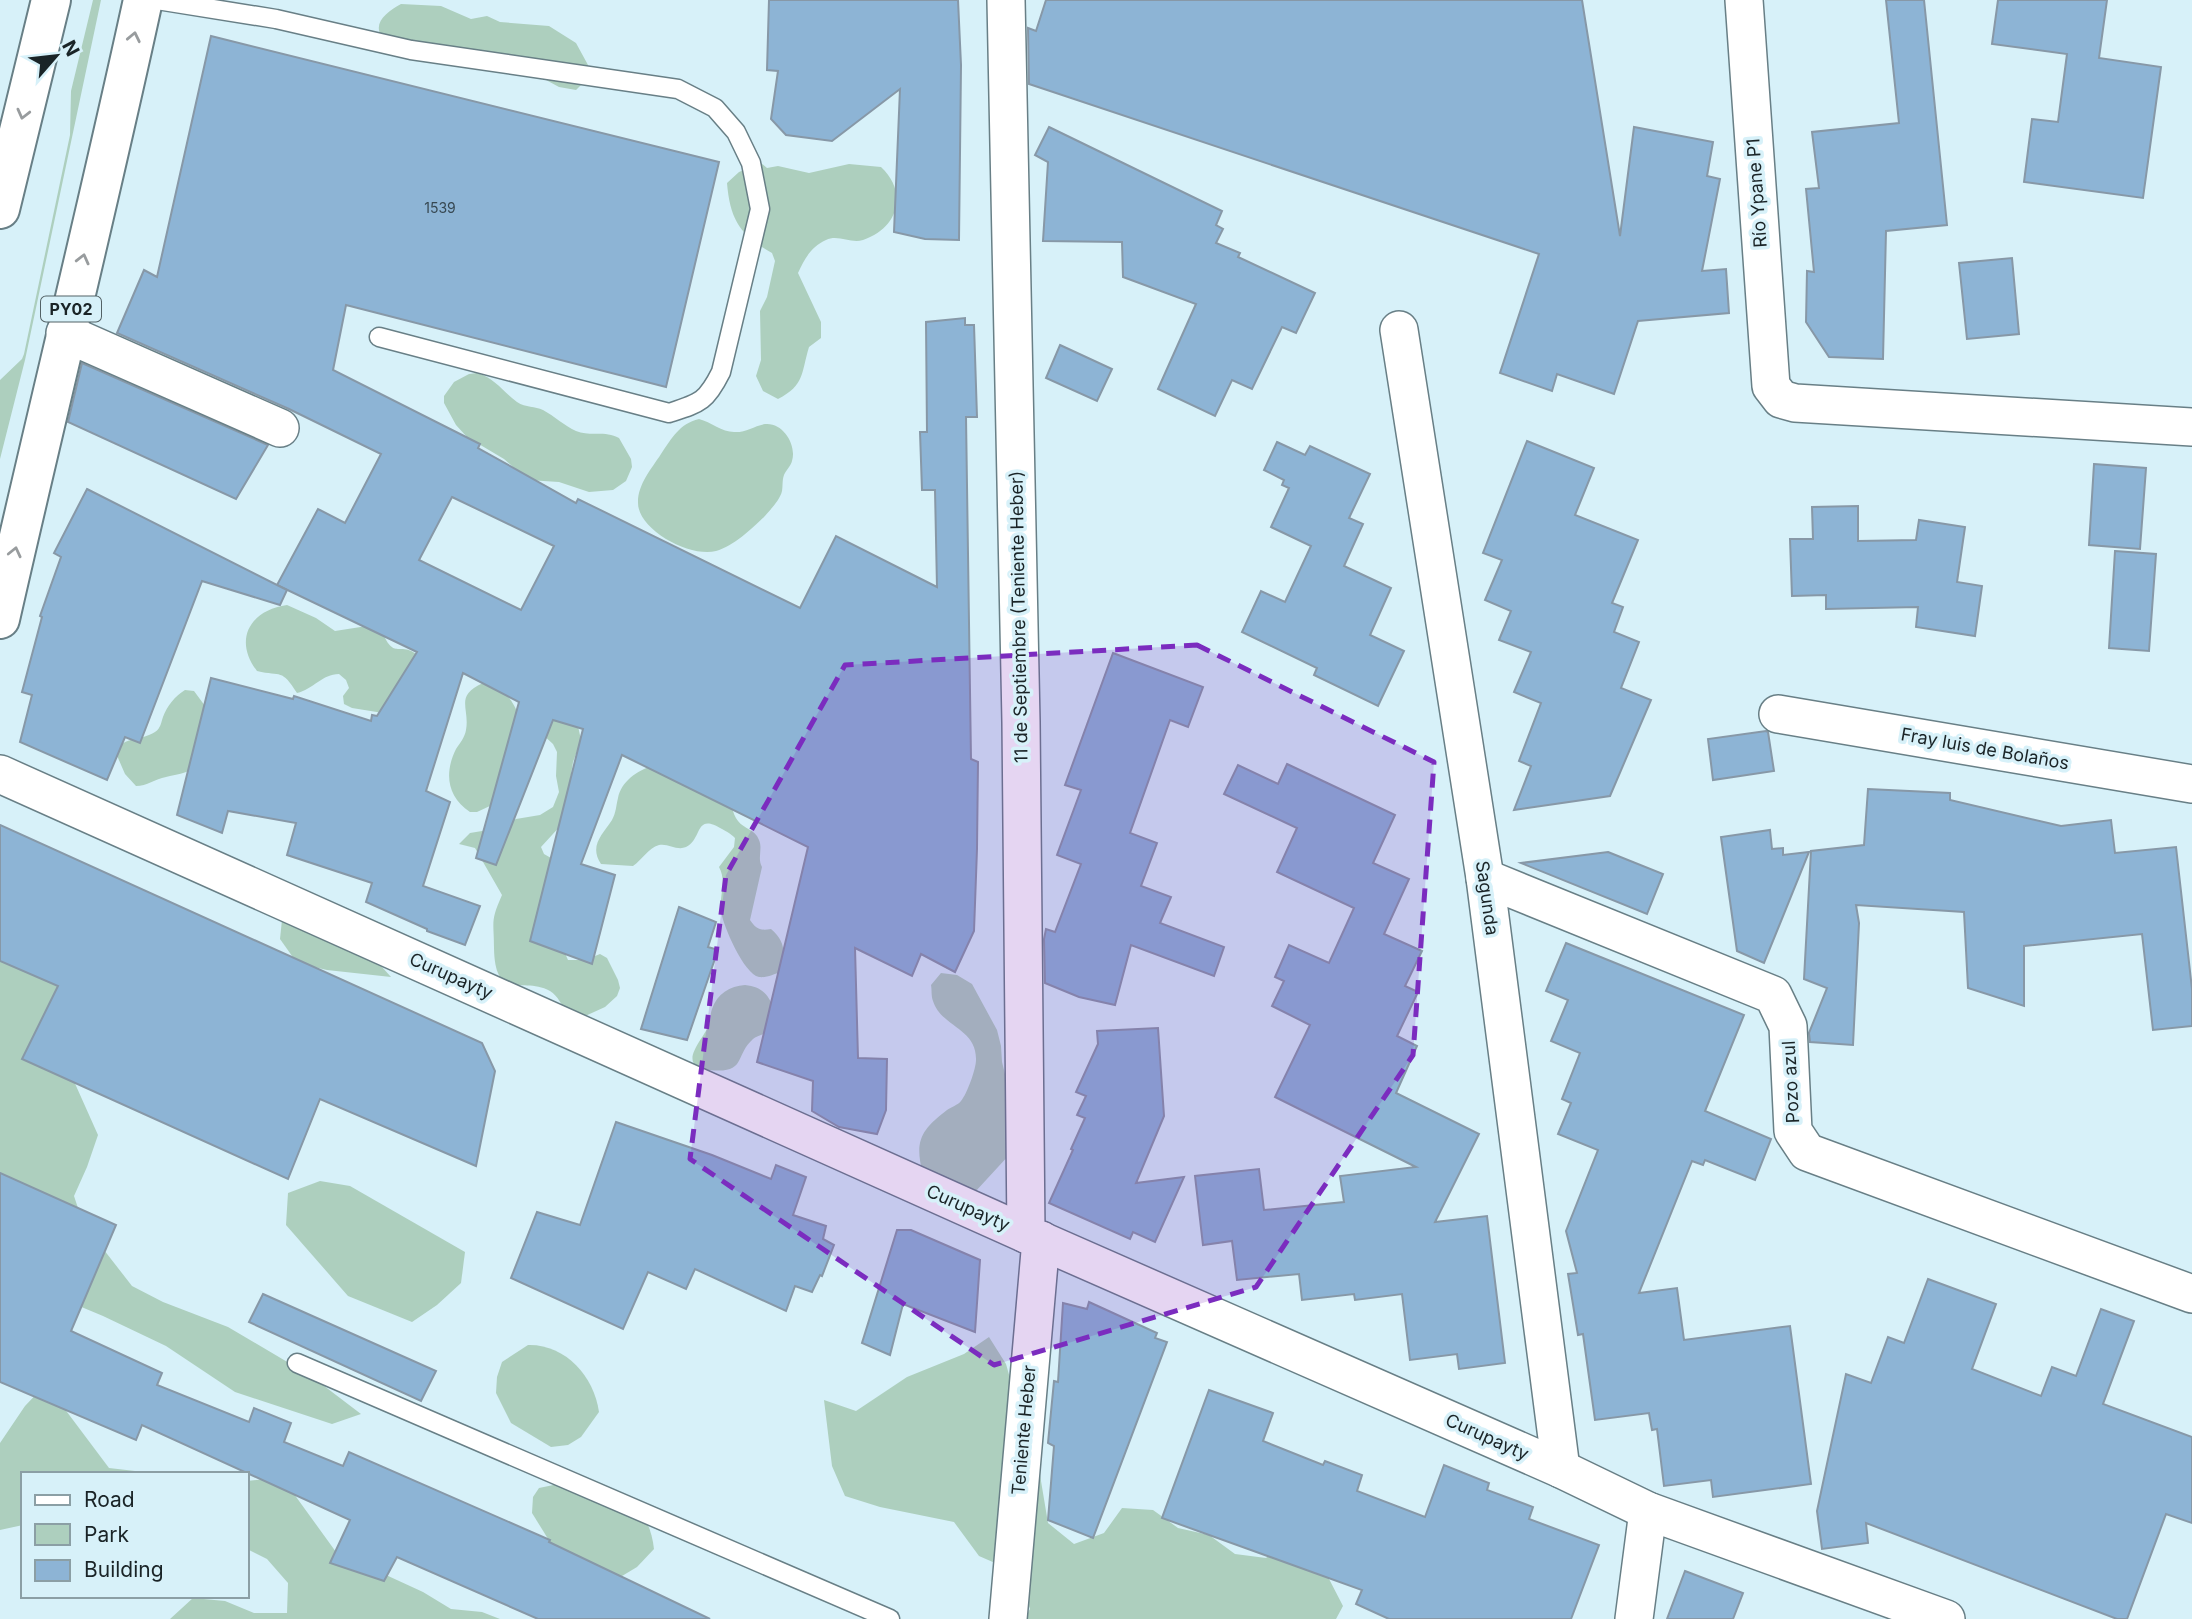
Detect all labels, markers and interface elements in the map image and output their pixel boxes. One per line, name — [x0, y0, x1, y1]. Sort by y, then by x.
north arrow — [21, 21, 91, 91]
one-way arrow — [126, 31, 141, 43]
text: N — [57, 36, 84, 60]
one-way arrow — [17, 108, 31, 120]
street label: Río Ypane P1 — [1742, 138, 1771, 248]
house number: 1539 — [424, 199, 456, 216]
one-way arrow — [75, 253, 89, 265]
road number: PY02 — [41, 296, 101, 322]
street label: 11 de Septiembre (Teniente Heber) — [1005, 471, 1032, 763]
one-way arrow — [7, 546, 21, 558]
street label: Fray luis de Bolaños — [1899, 723, 2071, 774]
street label: Sagunda — [1472, 859, 1503, 937]
street label: Curupayty — [406, 948, 496, 1003]
street label: Pozo azul — [1778, 1040, 1803, 1124]
street label: Curupayty — [923, 1180, 1013, 1235]
street label: Teniente Heber — [1007, 1364, 1040, 1496]
street label: Curupayty — [1442, 1409, 1532, 1464]
legend — [21, 1472, 248, 1598]
text: Road — [84, 1487, 135, 1512]
text: Park — [84, 1522, 129, 1547]
text: Building — [84, 1557, 164, 1582]

